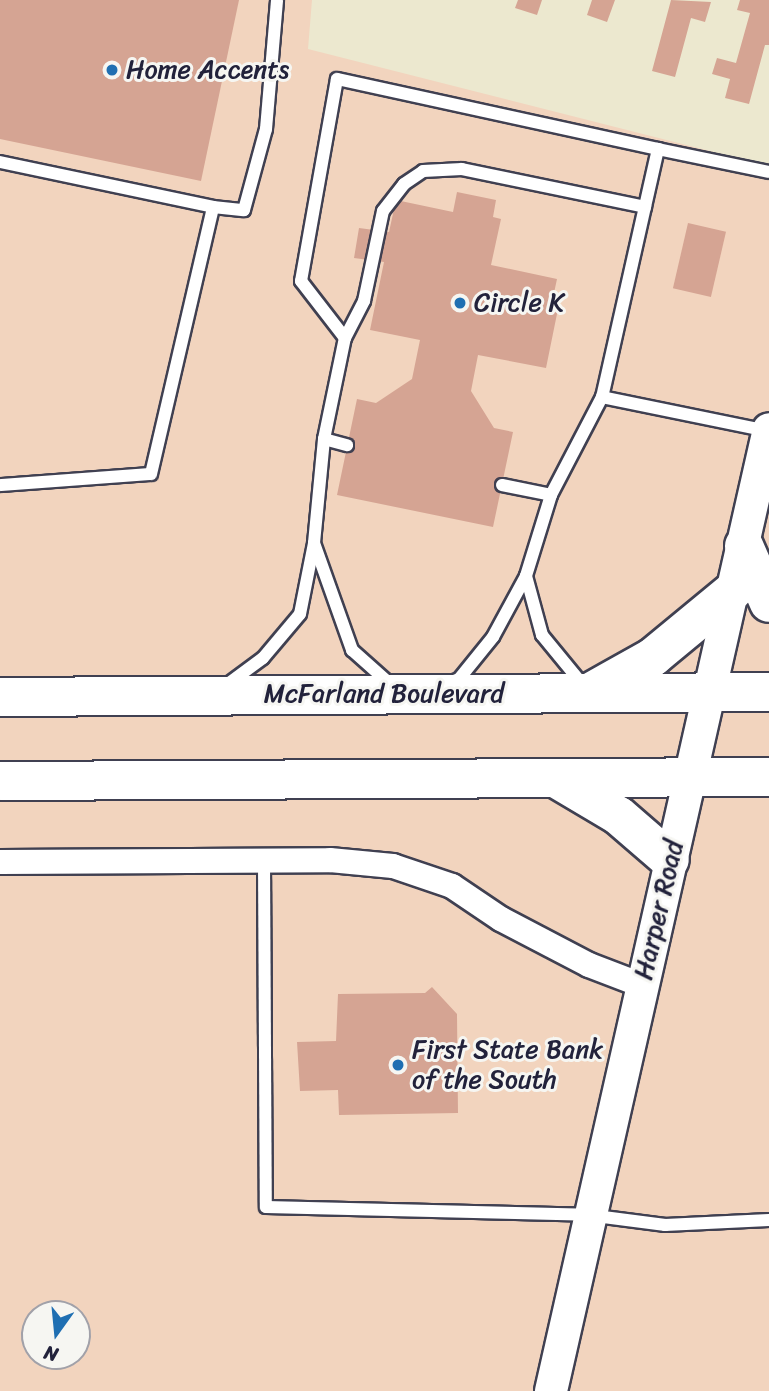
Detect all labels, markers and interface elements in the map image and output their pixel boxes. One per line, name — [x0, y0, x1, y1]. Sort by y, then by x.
place label: Home Accents — [126, 54, 292, 86]
marker: Home Accents — [104, 62, 120, 78]
place label: Circle K — [474, 287, 564, 319]
marker: Circle K — [452, 295, 468, 311]
street label: McFarland Boulevard — [264, 678, 504, 710]
street label: Harper Road — [628, 837, 690, 983]
place label: First State Bank of the South — [412, 1034, 603, 1096]
marker: First State Bank of the South — [390, 1057, 406, 1073]
north arrow — [21, 1300, 91, 1370]
text: N — [40, 1336, 62, 1371]

